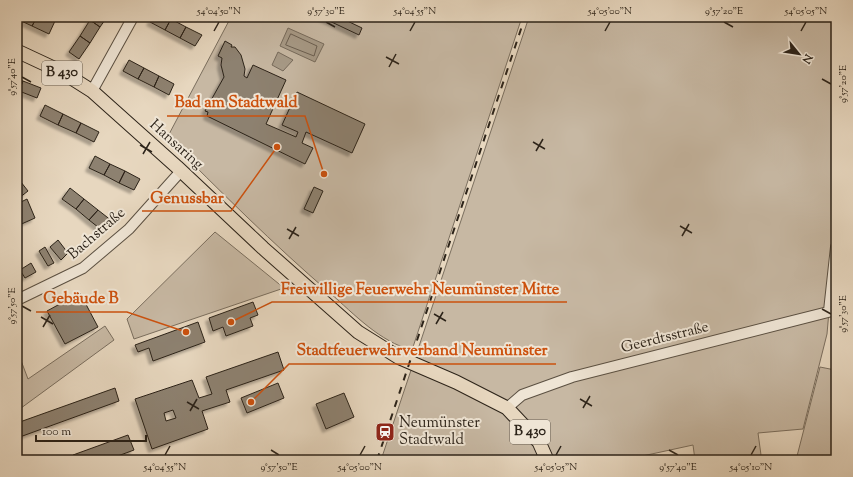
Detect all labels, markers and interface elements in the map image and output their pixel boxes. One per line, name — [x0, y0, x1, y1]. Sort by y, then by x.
text: 54°04'50"N — [196, 4, 241, 19]
text: 9°57'30"E — [307, 4, 345, 19]
text: 54°04'55"N — [393, 4, 436, 19]
text: 54°05'00"N — [587, 4, 632, 19]
text: 9°57'20"E — [705, 4, 743, 19]
text: 54°05'05"N — [784, 4, 827, 19]
north arrow — [779, 34, 819, 74]
text: N — [798, 50, 816, 66]
text: 9°57'40"E — [5, 58, 20, 96]
road number: B 430 — [42, 61, 82, 85]
text: 9°57'20"E — [836, 65, 851, 103]
callout: Bad am Stadtwald — [167, 88, 305, 116]
text: Bad am Stadtwald — [175, 92, 298, 115]
street label: Hansaring — [144, 115, 208, 175]
callout: Genussbar — [142, 183, 231, 211]
text: Genussbar — [150, 188, 225, 211]
street label: Bachstraße — [64, 203, 130, 265]
callout: Freiwillige Feuerwehr Neumünster Mitte — [272, 274, 567, 302]
text: Freiwillige Feuerwehr Neumünster Mitte — [281, 279, 560, 302]
callout: Gebäude B — [36, 284, 127, 312]
text: 9°57'50"E — [5, 287, 20, 325]
text: Gebäude B — [43, 288, 119, 311]
text: 9°57'30"E — [836, 295, 851, 333]
street label: Geerdtsstraße — [619, 317, 711, 359]
callout: Stadtfeuerwehrverband Neumünster — [289, 336, 556, 364]
text: Stadtfeuerwehrverband Neumünster — [296, 340, 549, 363]
place label: Neumünster Stadtwald — [399, 413, 480, 451]
scale bar — [36, 417, 146, 443]
road number: B 430 — [510, 420, 550, 444]
station icon: Neumünster Stadtwald — [374, 421, 396, 443]
text: 100 m — [42, 423, 71, 441]
text: 54°04'55"N — [143, 460, 186, 475]
text: 9°57'50"E — [260, 460, 298, 475]
text: 54°05'00"N — [337, 460, 382, 475]
text: 54°05'05"N — [534, 460, 577, 475]
text: 9°57'40"E — [659, 460, 697, 475]
text: 54°05'10"N — [729, 460, 772, 475]

